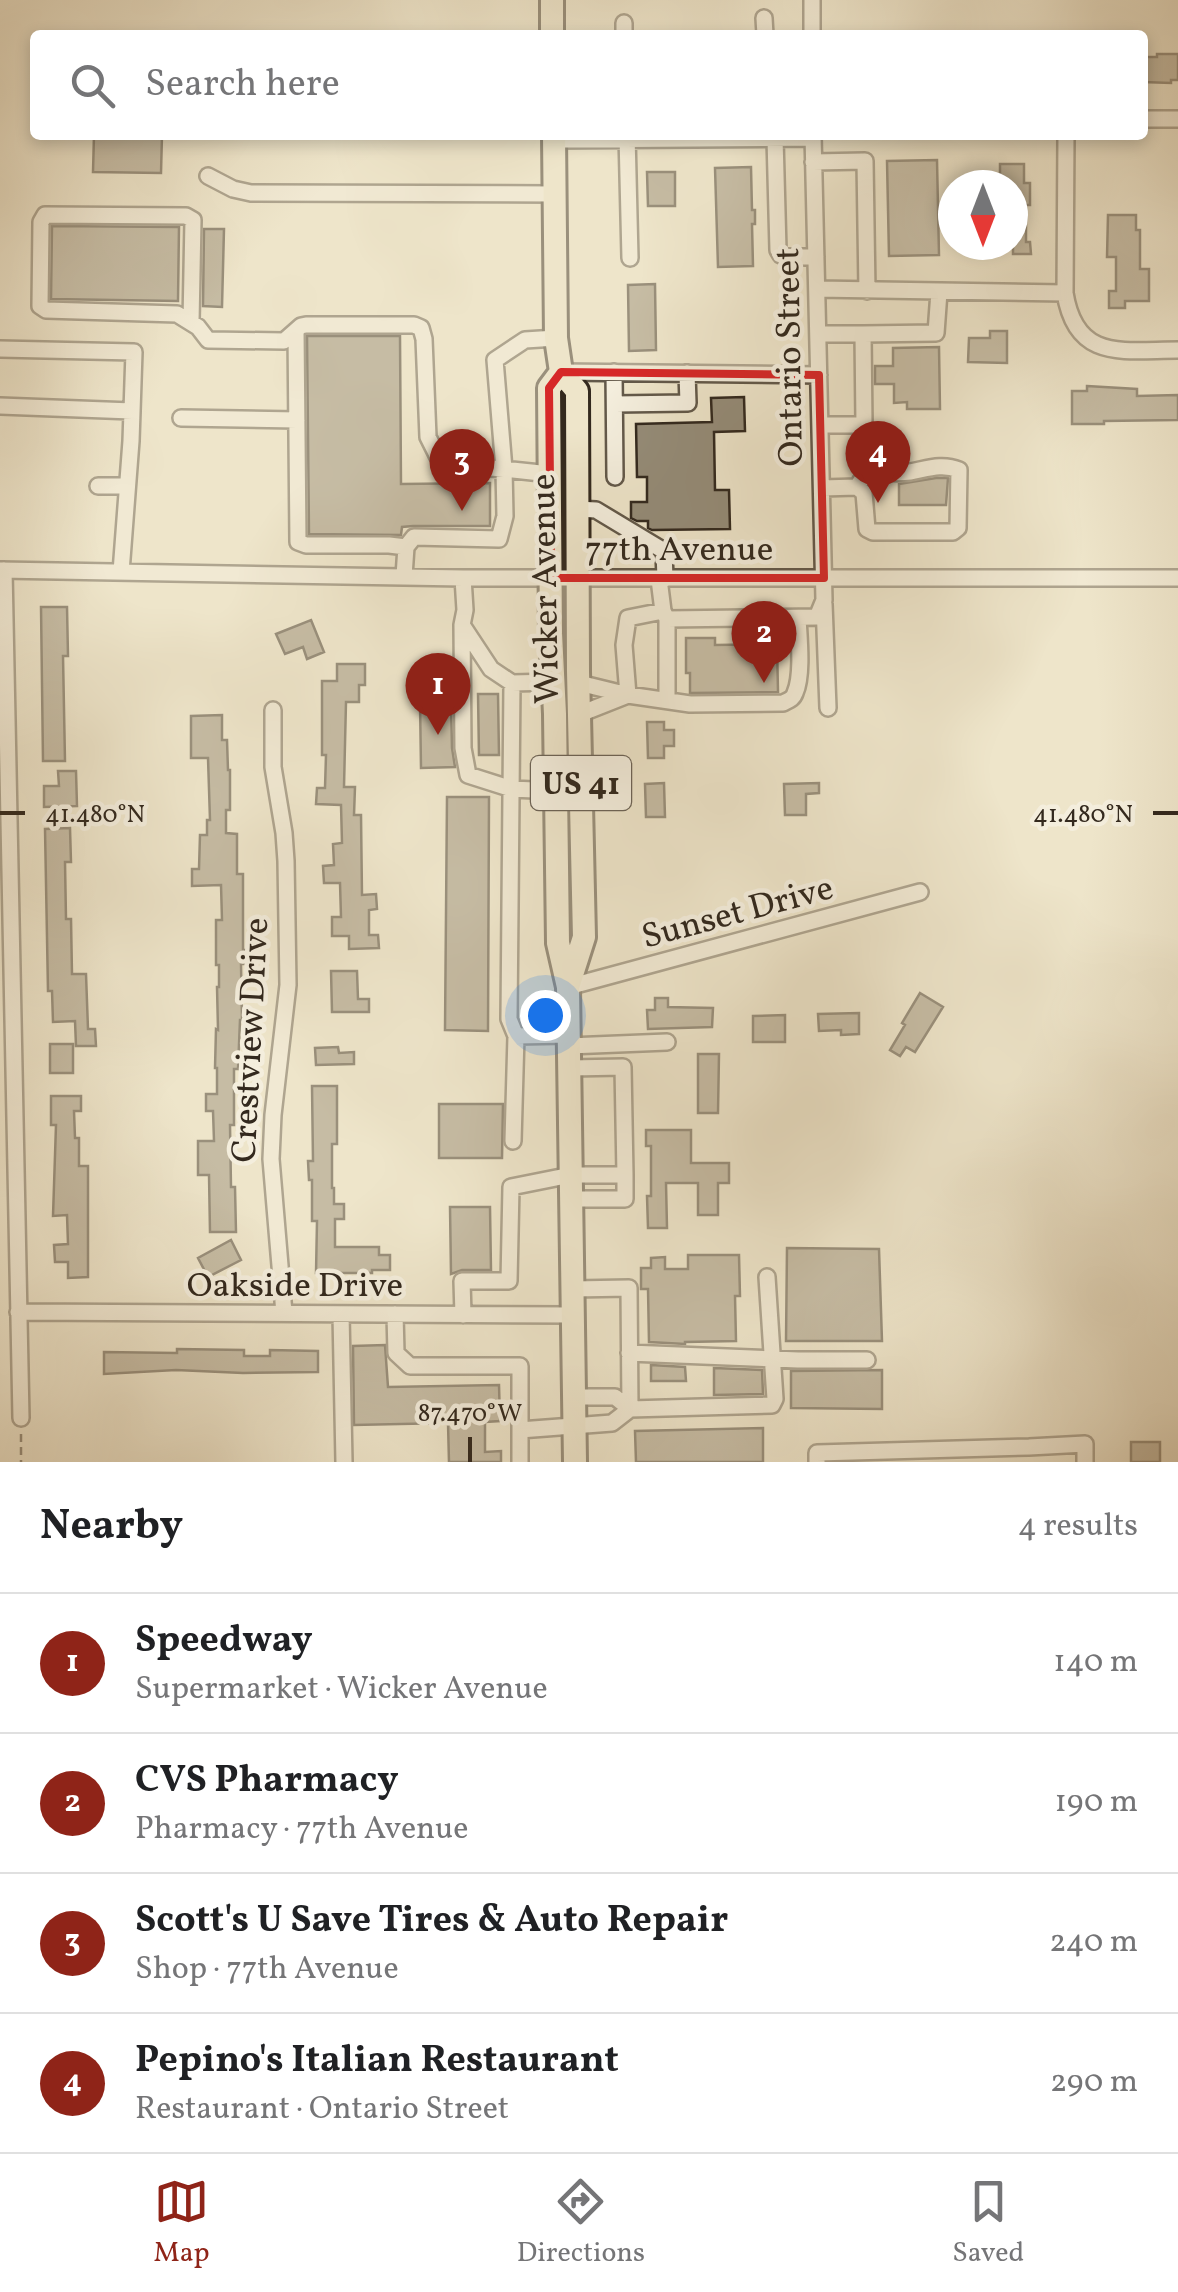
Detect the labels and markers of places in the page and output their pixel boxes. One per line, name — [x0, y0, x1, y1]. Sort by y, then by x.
pin: 4 — [846, 420, 910, 503]
pin: 3 — [430, 428, 494, 511]
pin: 2 — [732, 600, 796, 683]
pin: 1 — [406, 652, 470, 735]

